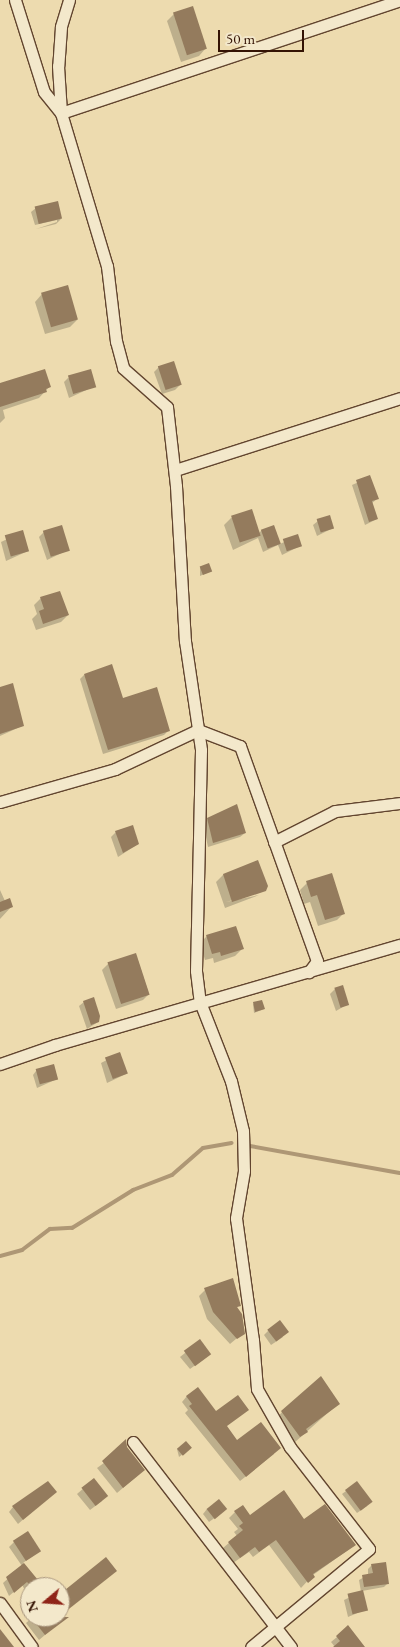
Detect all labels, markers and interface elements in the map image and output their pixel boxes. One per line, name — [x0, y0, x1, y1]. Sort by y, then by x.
scale bar — [220, 20, 306, 52]
text: 50 m — [226, 29, 255, 48]
north arrow — [20, 1577, 70, 1627]
text: N — [21, 1598, 42, 1615]

